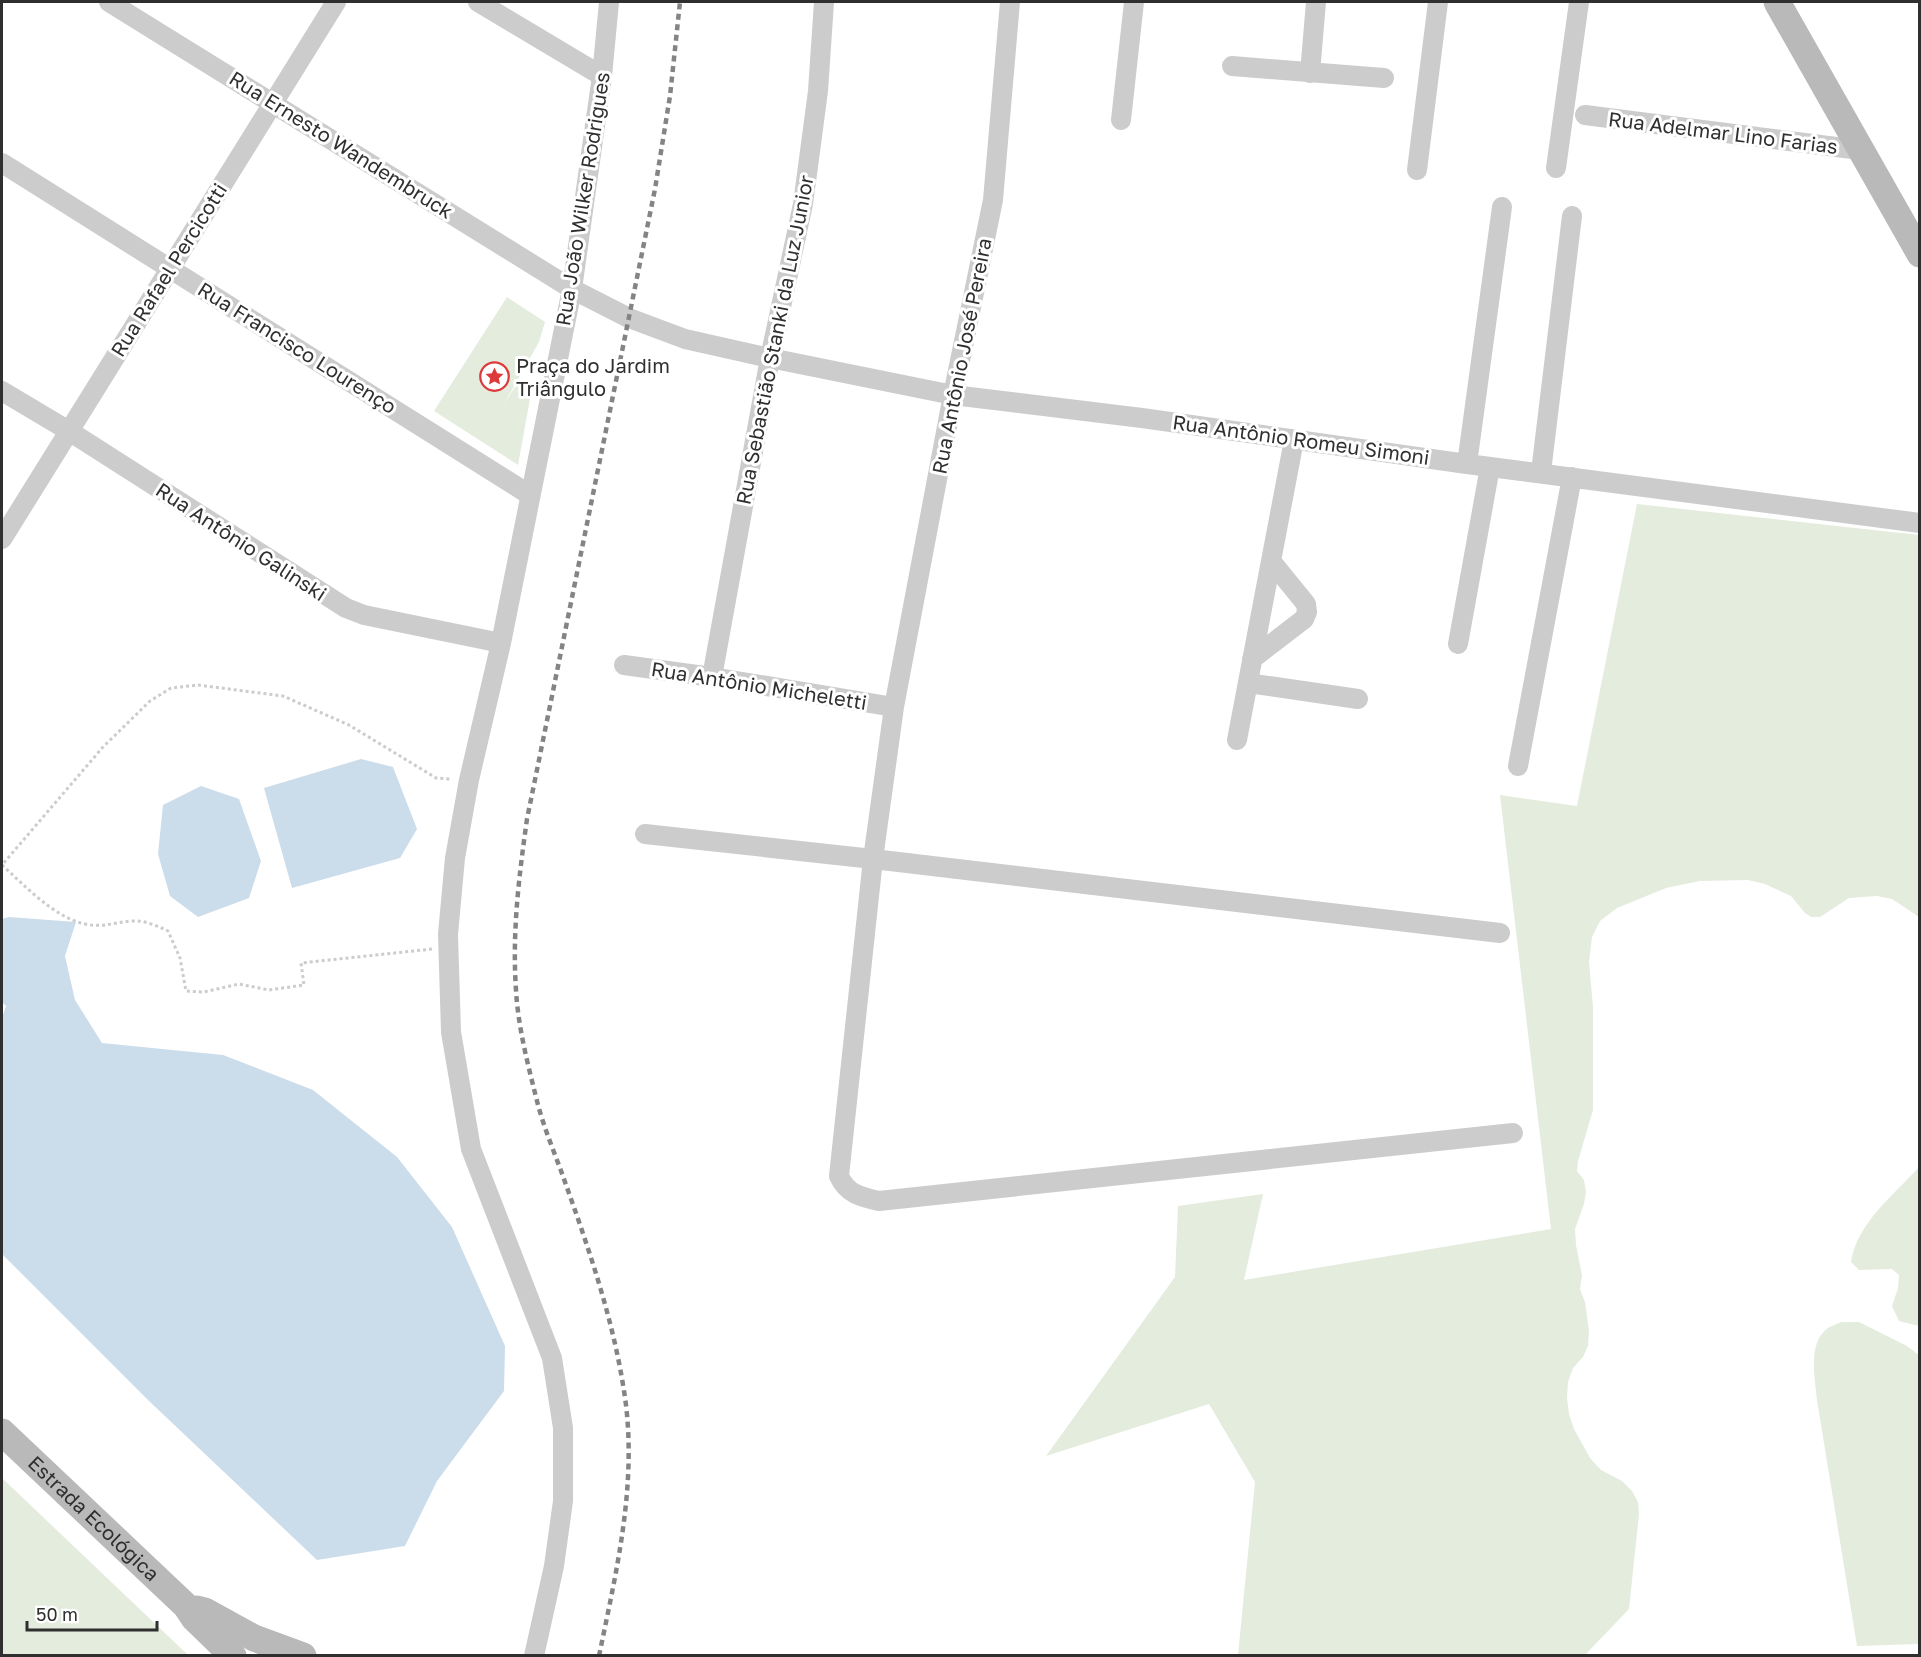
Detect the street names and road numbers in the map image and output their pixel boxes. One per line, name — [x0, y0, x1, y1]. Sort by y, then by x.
street label: Rua Ernesto Wandembruck — [225, 65, 458, 223]
street label: Rua João Wilker Rodrigues — [550, 70, 614, 328]
street label: Rua Adelmar Lino Farias — [1607, 106, 1839, 158]
street label: Rua Sebastião Stanki da Luz Junior — [730, 173, 818, 507]
street label: Rua Rafael Percicotti — [105, 178, 231, 361]
street label: Rua Antônio José Pereira — [926, 236, 996, 476]
street label: Rua Francisco Lourenço — [194, 276, 401, 418]
street label: Rua Antônio Romeu Simoni — [1171, 409, 1431, 469]
street label: Rua Antônio Galinski — [152, 477, 331, 605]
street label: Rua Antônio Micheletti — [650, 656, 869, 714]
street label: Estrada Ecológica — [24, 1450, 165, 1585]

